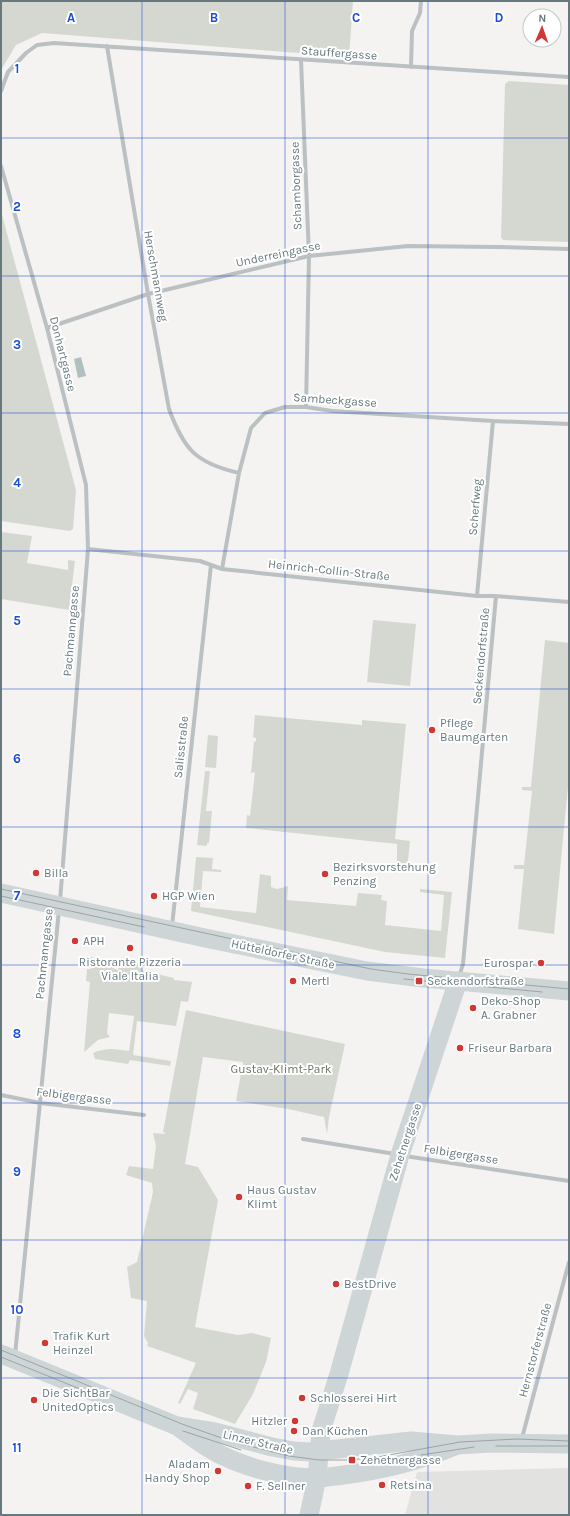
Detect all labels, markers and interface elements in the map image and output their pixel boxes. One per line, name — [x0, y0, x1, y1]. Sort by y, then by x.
north arrow — [522, 8, 562, 48]
text: A — [67, 10, 75, 25]
text: B — [210, 10, 218, 25]
text: C — [352, 10, 360, 25]
text: D — [495, 10, 504, 25]
text: N — [538, 12, 547, 25]
street label: Stauffergasse — [300, 43, 378, 63]
text: 1 — [15, 61, 19, 76]
street label: Schamborgasse — [287, 142, 305, 230]
text: 2 — [13, 199, 21, 214]
street label: Herschmannweg — [141, 229, 171, 323]
street label: Underreingasse — [234, 238, 322, 270]
street label: Donhartgasse — [47, 315, 79, 393]
text: 3 — [13, 337, 21, 352]
street label: Sambeckgasse — [293, 390, 377, 410]
text: 4 — [13, 475, 21, 490]
street label: Scherfweg — [466, 478, 484, 536]
street label: Heinrich-Collin-Straße — [267, 557, 391, 583]
street label: Pachmanngasse — [60, 585, 82, 677]
street label: Seckendorfstraße — [470, 607, 492, 705]
text: 5 — [13, 613, 21, 628]
street label: Salisstraße — [171, 715, 191, 779]
place label: Pflege Baumgarten — [440, 716, 508, 744]
marker: Pflege Baumgarten — [427, 725, 437, 735]
text: 6 — [13, 751, 21, 766]
place label: Bezirksvorstehung Penzing — [333, 860, 436, 888]
place label: Billa — [44, 866, 68, 880]
marker: Billa — [31, 868, 41, 878]
marker: Bezirksvorstehung Penzing — [320, 869, 330, 879]
text: 7 — [14, 888, 21, 903]
place label: HGP Wien — [162, 889, 215, 903]
marker: HGP Wien — [149, 891, 159, 901]
street label: Pachmanngasse — [32, 908, 56, 1000]
place label: APH — [83, 934, 105, 948]
marker: APH — [70, 936, 80, 946]
street label: Hütteldorfer Straße — [230, 936, 336, 972]
marker: Ristorante Pizzeria Viale Italia — [125, 943, 135, 953]
place label: Ristorante Pizzeria Viale Italia — [79, 955, 181, 983]
place label: Eurospar — [484, 956, 534, 970]
marker: Eurospar — [536, 958, 546, 968]
place label: Mertl — [301, 974, 330, 988]
place label: Seckendorfstraße — [427, 974, 524, 988]
marker: Mertl — [288, 976, 298, 986]
marker: Seckendorfstraße — [414, 976, 424, 986]
place label: Deko-Shop A. Grabner — [481, 994, 541, 1022]
marker: Deko-Shop A. Grabner — [468, 1003, 478, 1013]
text: 8 — [13, 1026, 21, 1041]
place label: Friseur Barbara — [468, 1041, 552, 1055]
marker: Friseur Barbara — [455, 1043, 465, 1053]
park label: Gustav-Klimt-Park — [230, 1062, 332, 1076]
street label: Felbigergasse — [36, 1084, 112, 1108]
street label: Zehetnergasse — [386, 1101, 424, 1183]
street label: Felbigergasse — [423, 1141, 499, 1167]
text: 9 — [13, 1164, 21, 1179]
place label: Haus Gustav Klimt — [247, 1183, 317, 1211]
marker: Haus Gustav Klimt — [234, 1192, 244, 1202]
place label: BestDrive — [344, 1277, 396, 1291]
marker: BestDrive — [331, 1279, 341, 1289]
street label: Hernstorferstraße — [516, 1301, 554, 1399]
text: 10 — [11, 1302, 23, 1317]
place label: Trafik Kurt Heinzel — [53, 1329, 110, 1357]
marker: Trafik Kurt Heinzel — [40, 1338, 50, 1348]
place label: Die SichtBar UnitedOptics — [42, 1386, 114, 1414]
place label: Schlosserei Hirt — [310, 1391, 397, 1405]
marker: Schlosserei Hirt — [297, 1393, 307, 1403]
marker: Die SichtBar UnitedOptics — [29, 1395, 39, 1405]
place label: Hitzler — [251, 1414, 288, 1428]
marker: Hitzler — [290, 1416, 300, 1426]
place label: Dan Küchen — [302, 1424, 368, 1438]
marker: Dan Küchen — [289, 1426, 299, 1436]
street label: Linzer Straße — [221, 1427, 295, 1457]
text: 11 — [12, 1440, 22, 1455]
place label: Zehetnergasse — [360, 1453, 441, 1467]
marker: Zehetnergasse — [347, 1455, 357, 1465]
place label: Aladam Handy Shop — [145, 1457, 210, 1485]
marker: Aladam Handy Shop — [213, 1466, 223, 1476]
place label: Retsina — [390, 1478, 432, 1492]
place label: F. Sellner — [256, 1479, 306, 1493]
marker: Retsina — [377, 1480, 387, 1490]
marker: F. Sellner — [243, 1481, 253, 1491]

